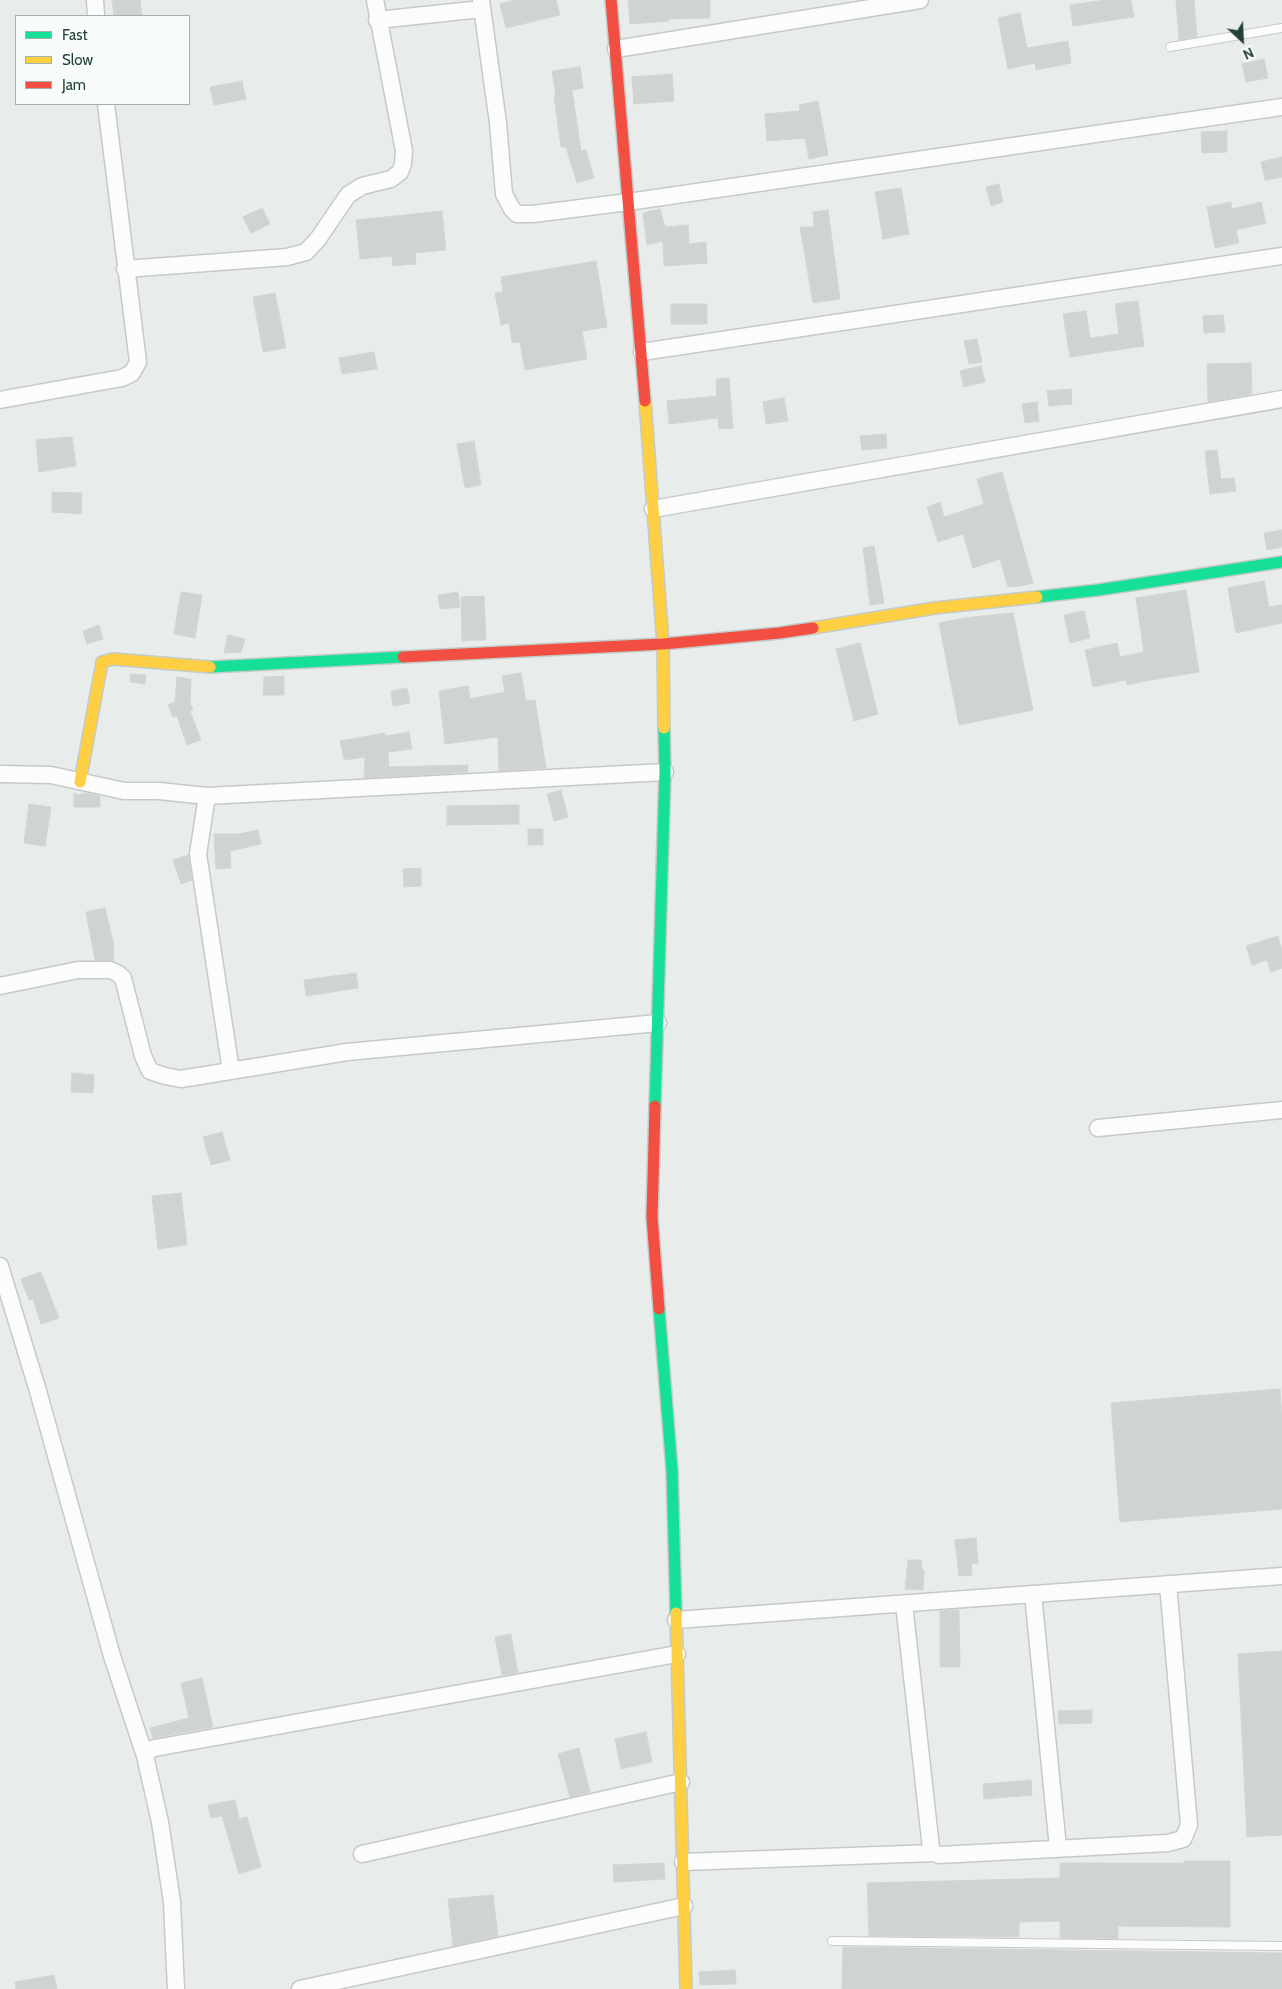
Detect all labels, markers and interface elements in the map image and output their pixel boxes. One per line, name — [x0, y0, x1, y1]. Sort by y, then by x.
legend — [15, 15, 190, 105]
north arrow — [1217, 15, 1267, 65]
text: Fast — [62, 26, 87, 44]
text: N — [1240, 43, 1257, 64]
text: Slow — [62, 51, 93, 69]
text: Jam — [62, 76, 86, 94]

